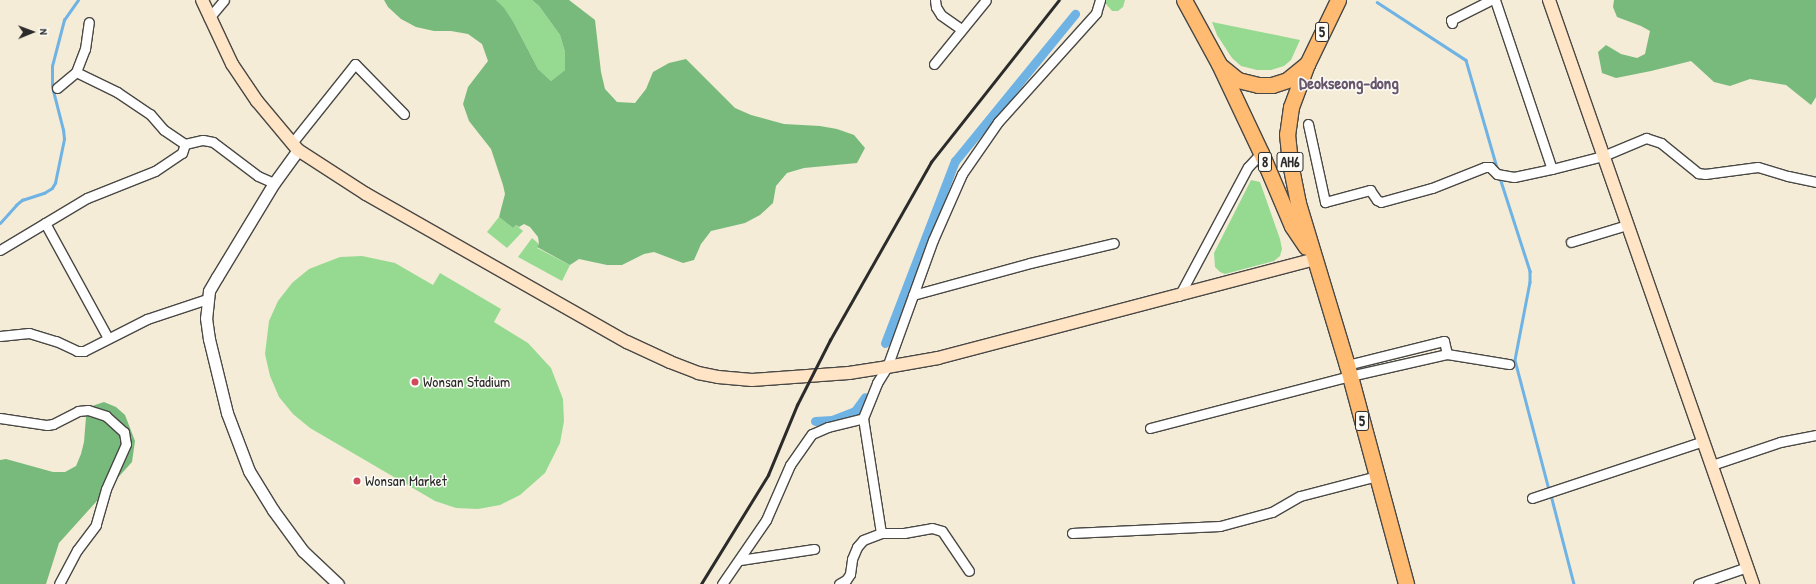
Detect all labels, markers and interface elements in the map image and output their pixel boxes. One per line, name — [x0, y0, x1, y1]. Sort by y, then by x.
north arrow — [12, 12, 52, 52]
road number: 5 — [1315, 20, 1329, 44]
text: N — [37, 29, 51, 35]
district label: Deokseong-dong — [1299, 73, 1399, 93]
road number: 8 — [1257, 150, 1273, 174]
road number: AH6 — [1276, 150, 1304, 174]
place label: Wonsan Stadium — [423, 373, 510, 391]
marker: Wonsan Stadium — [410, 377, 420, 387]
road number: 5 — [1355, 409, 1369, 433]
place label: Wonsan Market — [365, 472, 447, 490]
marker: Wonsan Market — [352, 476, 362, 486]

